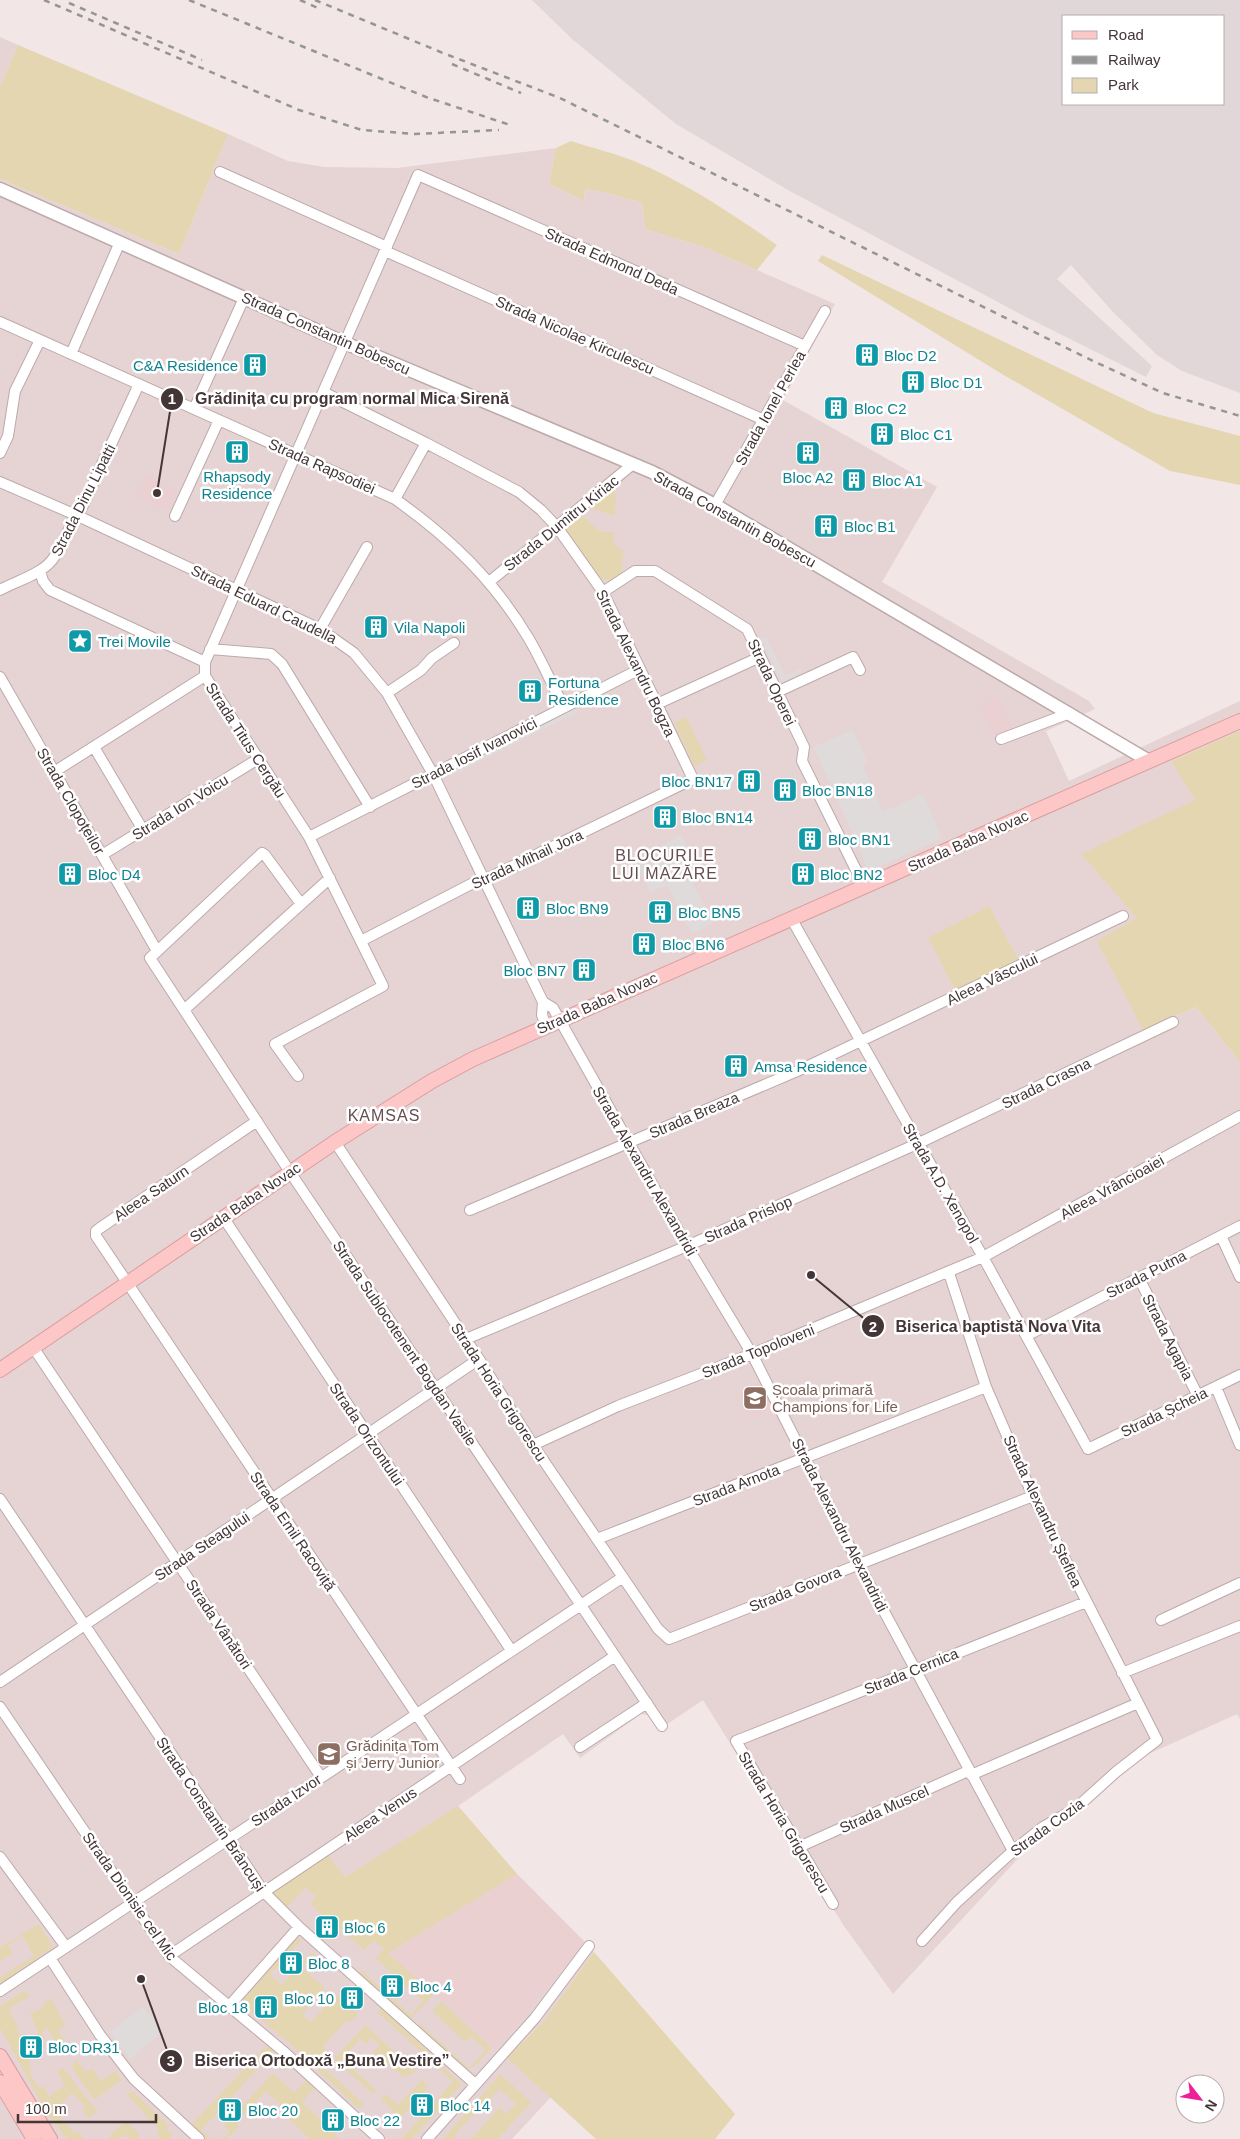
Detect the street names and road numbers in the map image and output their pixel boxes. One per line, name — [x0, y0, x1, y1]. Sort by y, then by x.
street label: Strada Edmond Deda — [543, 224, 682, 298]
street label: Strada Constantin Bobescu — [239, 288, 413, 378]
street label: Strada Nicolae Kirculescu — [493, 292, 657, 378]
street label: Strada Ionel Perlea — [731, 347, 809, 468]
street label: Strada Rapsodiei — [266, 435, 378, 497]
street label: Strada Dinu Lipatti — [47, 441, 119, 559]
street label: Strada Constantin Bobescu — [651, 467, 819, 571]
street label: Strada Dumitru Kiriac — [500, 471, 622, 574]
street label: Strada Eduard Caudella — [188, 561, 340, 647]
street label: Strada Alexandru Bogza — [593, 587, 679, 740]
street label: Strada Operei — [745, 636, 799, 728]
street label: Strada Titus Cergău — [203, 679, 289, 801]
street label: Strada Iosif Ivanovici — [408, 714, 540, 792]
street label: Strada Clopoțeilor — [34, 745, 108, 857]
street label: Strada Ion Voicu — [129, 771, 231, 843]
street label: Strada Baba Novac — [905, 807, 1031, 875]
street label: Strada Mihail Jora — [469, 825, 586, 892]
street label: Aleea Vâscului — [944, 950, 1040, 1008]
street label: Strada Baba Novac — [534, 969, 660, 1037]
street label: Strada Crasna — [999, 1054, 1094, 1112]
street label: Strada Alexandru Alexandridi — [589, 1083, 701, 1259]
street label: Strada Breaza — [647, 1088, 742, 1142]
street label: Strada A.D. Xenopol — [900, 1120, 982, 1246]
street label: Aleea Vrâncioaiei — [1057, 1151, 1167, 1223]
street label: Strada Baba Novac — [186, 1158, 304, 1245]
street label: Aleea Saturn — [110, 1162, 192, 1224]
street label: Strada Prislop — [702, 1192, 794, 1246]
street label: Strada Sublocotenent Bogdan Vasile — [330, 1237, 480, 1449]
street label: Strada Putna — [1103, 1246, 1189, 1301]
street label: Strada Agapia — [1139, 1291, 1197, 1383]
street label: Strada Horia Grigorescu — [448, 1320, 550, 1464]
street label: Strada Topoloveni — [699, 1321, 817, 1381]
street label: Strada Orizontului — [326, 1379, 408, 1489]
street label: Strada Șcheia — [1118, 1383, 1211, 1440]
street label: Strada Alexandru Șteflea — [1000, 1432, 1086, 1590]
street label: Strada Alexandru Alexandridi — [789, 1435, 891, 1615]
street label: Strada Arnota — [690, 1460, 782, 1509]
street label: Strada Emil Racoviță — [247, 1468, 340, 1594]
street label: Strada Steagului — [151, 1508, 253, 1584]
street label: Strada Govora — [747, 1563, 844, 1615]
street label: Strada Vânători — [183, 1576, 255, 1672]
street label: Strada Cernica — [861, 1644, 961, 1698]
street label: Strada Constantin Brâncuși — [153, 1734, 269, 1894]
street label: Strada Horia Grigorescu — [735, 1748, 833, 1896]
street label: Strada Izvor — [248, 1770, 324, 1830]
street label: Strada Muscel — [837, 1782, 931, 1836]
street label: Aleea Venus — [340, 1783, 420, 1845]
street label: Strada Cozia — [1007, 1794, 1088, 1859]
street label: Strada Dionisie cel Mic — [79, 1829, 181, 1964]

